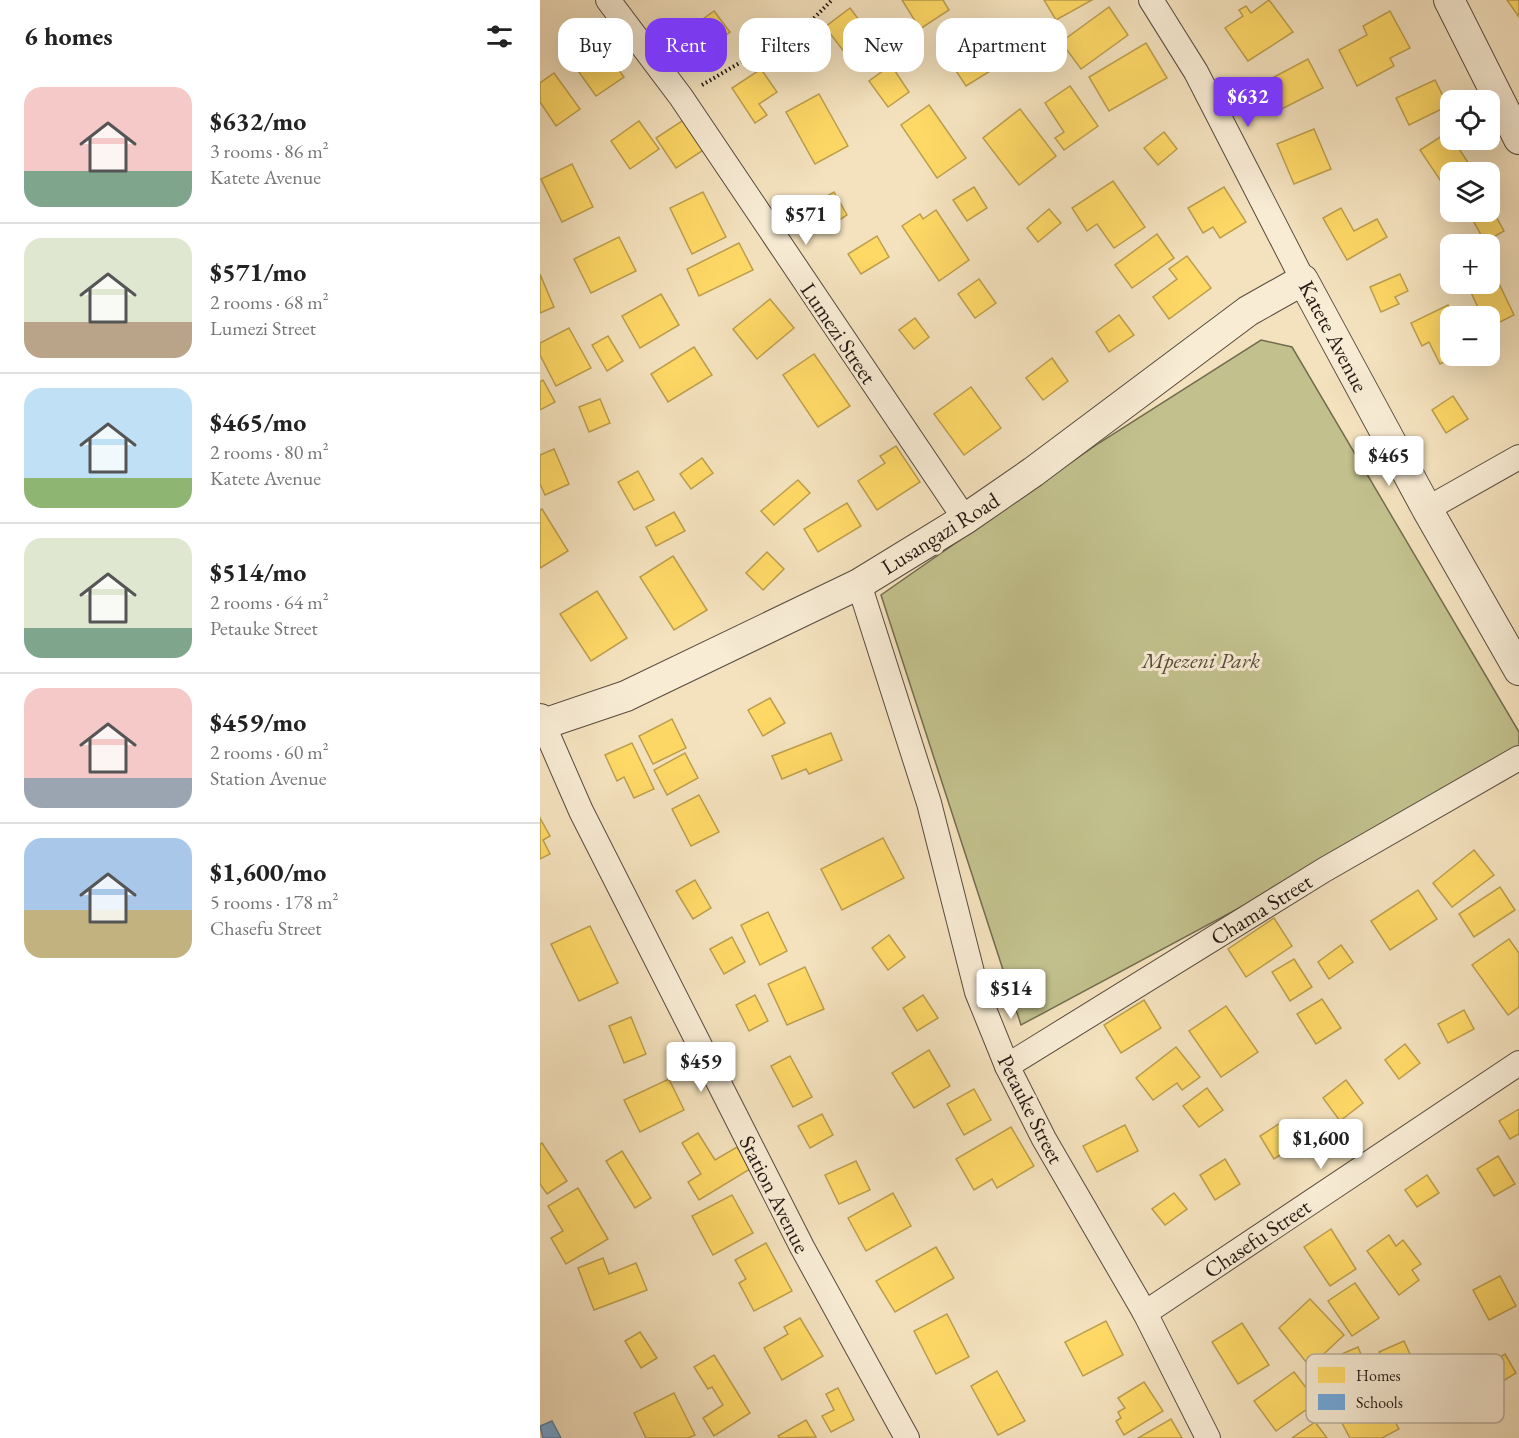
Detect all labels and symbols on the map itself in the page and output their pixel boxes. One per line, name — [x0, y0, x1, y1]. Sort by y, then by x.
pin: $632 — [1212, 77, 1284, 128]
pin: $571 — [770, 195, 842, 246]
street label: Katete Avenue — [1292, 275, 1375, 397]
street label: Lumezi Street — [794, 277, 883, 390]
pin: $465 — [1353, 436, 1425, 487]
street label: Lusangazi Road — [876, 485, 1005, 581]
park label: Mpezeni Park — [1140, 646, 1260, 675]
street label: Chama Street — [1205, 867, 1318, 952]
pin: $514 — [975, 969, 1047, 1020]
pin: $459 — [665, 1042, 737, 1093]
street label: Petauke Street — [991, 1050, 1070, 1169]
pin: $1,600 — [1272, 1119, 1370, 1170]
street label: Station Avenue — [733, 1131, 817, 1258]
street label: Chasefu Street — [1198, 1192, 1316, 1285]
legend — [1306, 1354, 1504, 1423]
text: Homes — [1356, 1365, 1401, 1386]
text: Schools — [1356, 1392, 1403, 1413]

